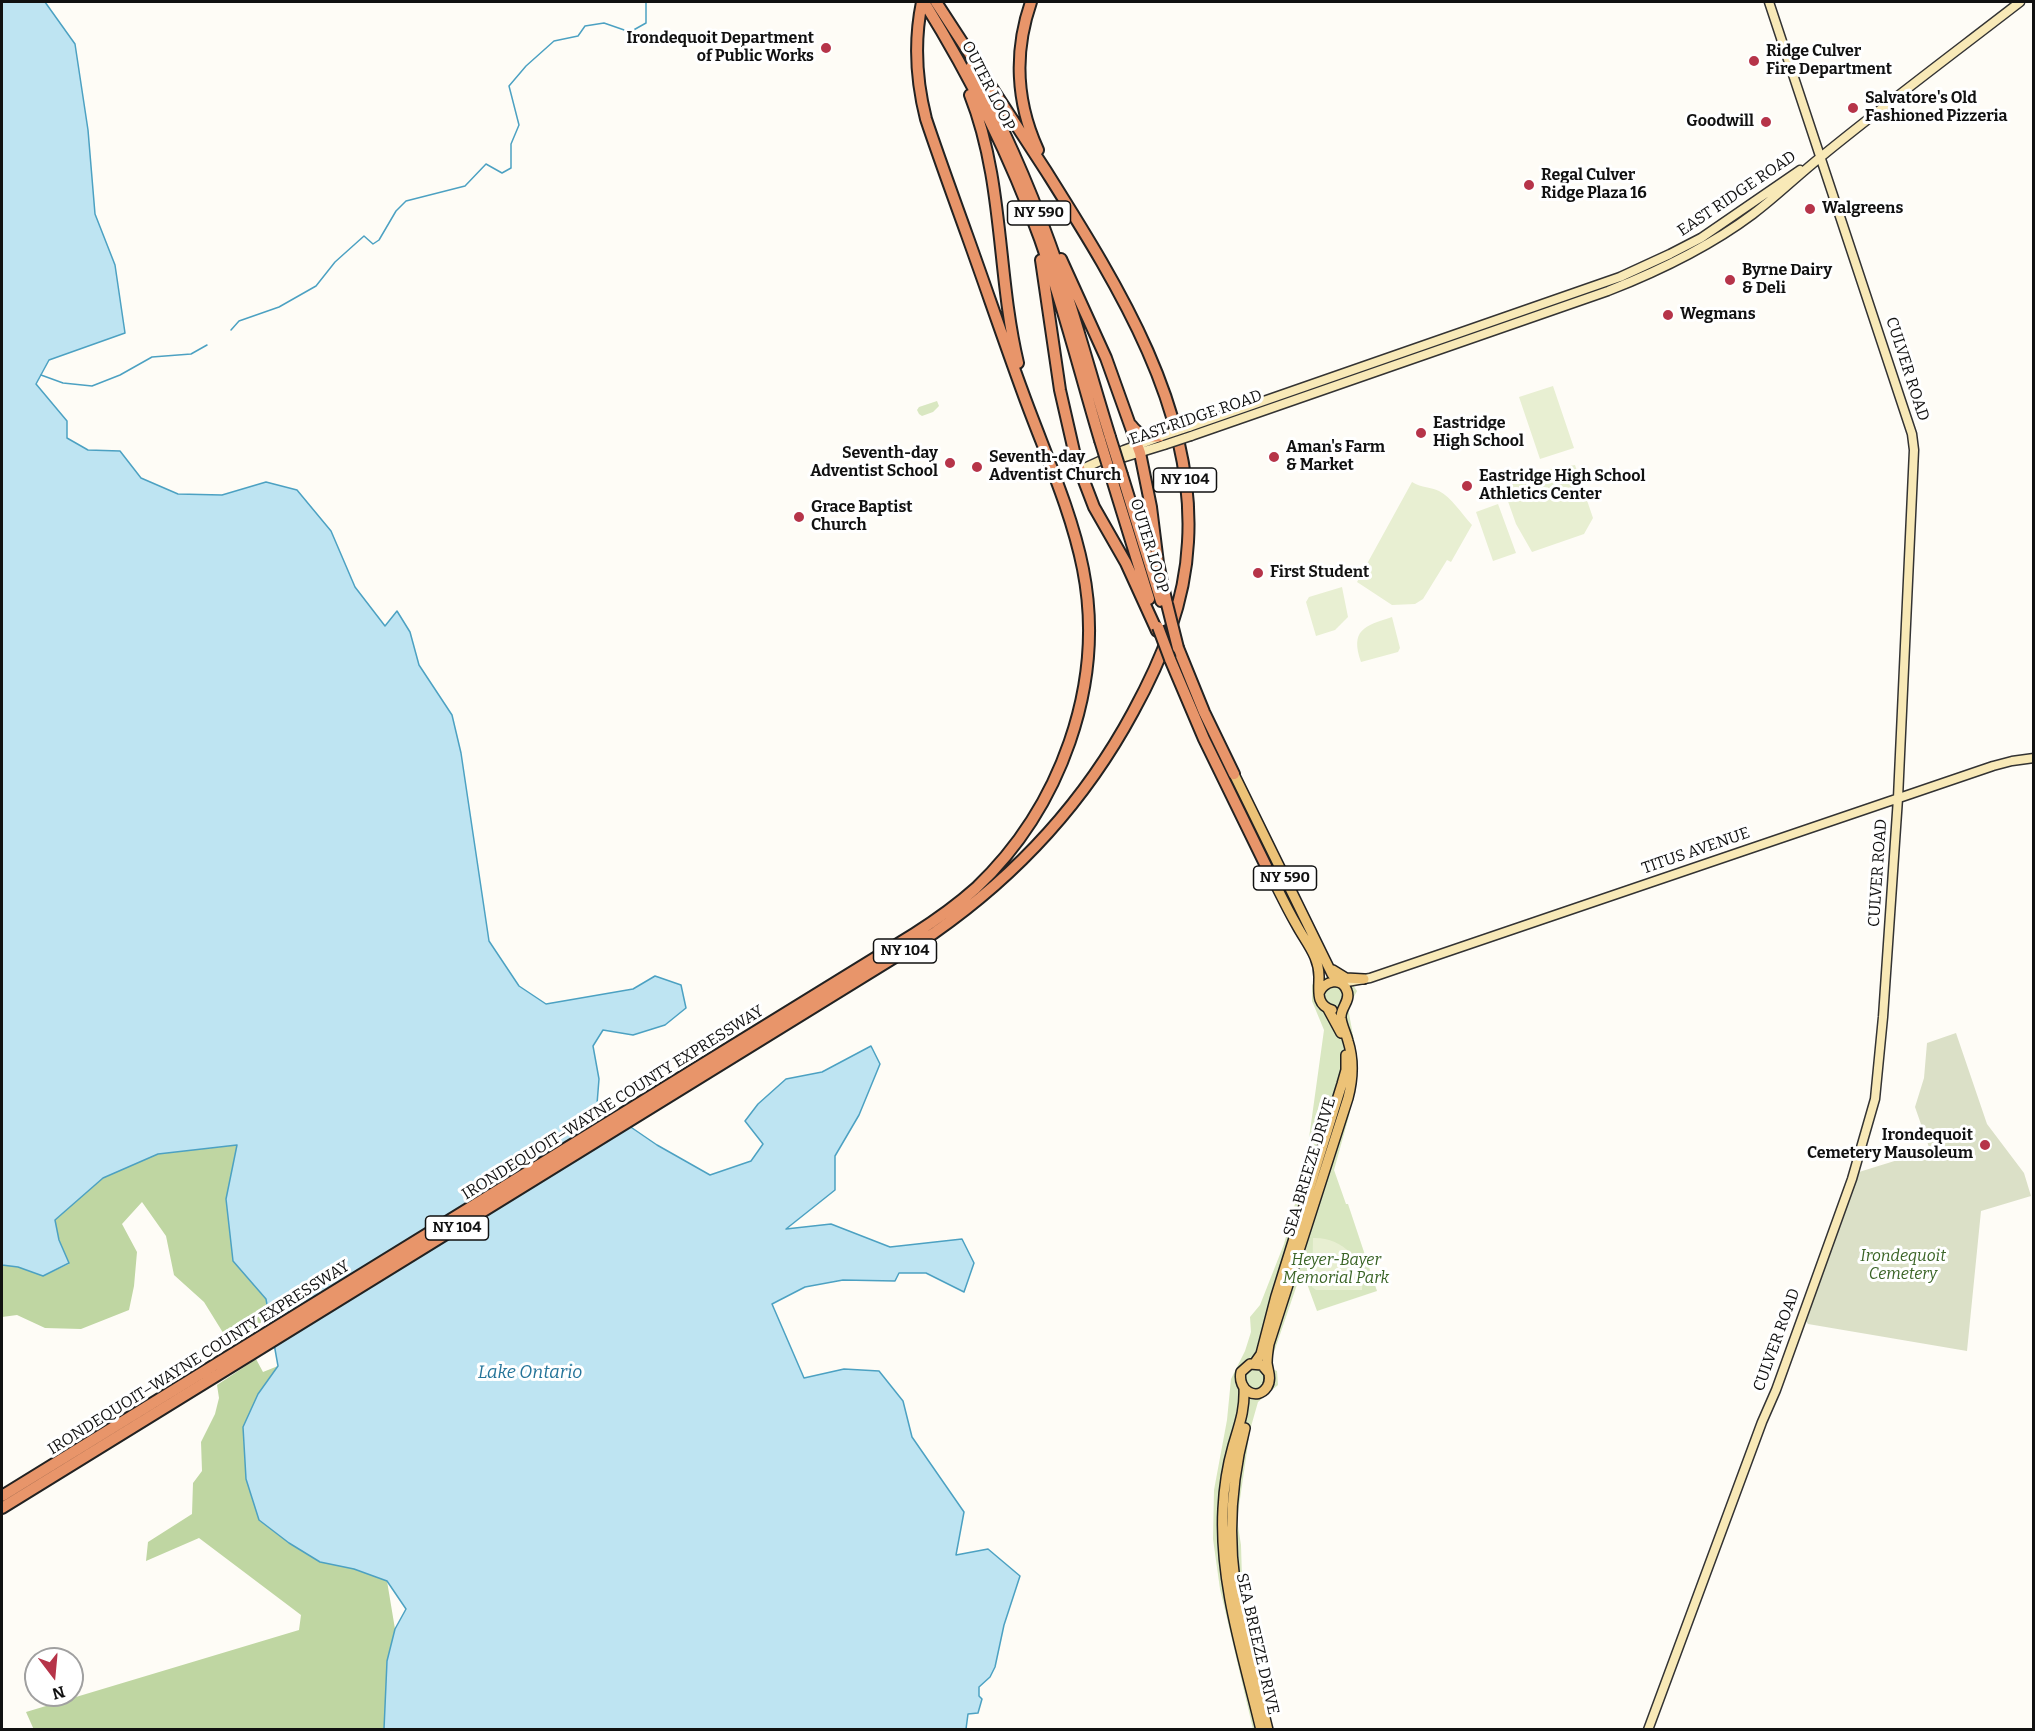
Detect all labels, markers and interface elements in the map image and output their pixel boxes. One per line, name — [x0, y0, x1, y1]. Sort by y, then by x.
place label: Irondequoit Department of Public Works — [627, 29, 814, 67]
street label: OUTER LOOP — [957, 38, 1019, 134]
marker: Irondequoit Department of Public Works — [819, 41, 833, 55]
place label: Ridge Culver Fire Department — [1766, 42, 1892, 80]
marker: Ridge Culver Fire Department — [1747, 54, 1761, 68]
place label: Salvatore's Old Fashioned Pizzeria — [1865, 89, 2008, 127]
marker: Salvatore's Old Fashioned Pizzeria — [1846, 101, 1860, 115]
place label: Goodwill — [1686, 112, 1754, 132]
marker: Goodwill — [1759, 115, 1773, 129]
street label: EAST RIDGE ROAD — [1674, 147, 1800, 241]
place label: Regal Culver Ridge Plaza 16 — [1541, 166, 1647, 204]
marker: Regal Culver Ridge Plaza 16 — [1522, 178, 1536, 192]
place label: Walgreens — [1822, 199, 1903, 219]
road number: NY 590 — [1008, 201, 1070, 225]
marker: Walgreens — [1803, 202, 1817, 216]
place label: Byrne Dairy & Deli — [1742, 261, 1832, 299]
marker: Byrne Dairy & Deli — [1723, 273, 1737, 287]
place label: Wegmans — [1680, 305, 1756, 325]
marker: Wegmans — [1661, 308, 1675, 322]
street label: CULVER ROAD — [1881, 315, 1933, 423]
street label: EAST RIDGE ROAD — [1127, 386, 1265, 450]
place label: Eastridge High School — [1433, 414, 1524, 452]
marker: Eastridge High School — [1414, 426, 1428, 440]
place label: Aman's Farm & Market — [1286, 438, 1385, 476]
place label: Seventh-day Adventist School — [810, 444, 938, 482]
place label: Seventh-day Adventist Church — [989, 448, 1121, 486]
marker: Aman's Farm & Market — [1267, 450, 1281, 464]
marker: Seventh-day Adventist School — [943, 456, 957, 470]
marker: Seventh-day Adventist Church — [970, 460, 984, 474]
place label: Eastridge High School Athletics Center — [1479, 467, 1645, 505]
road number: NY 104 — [1154, 468, 1216, 492]
marker: Eastridge High School Athletics Center — [1460, 479, 1474, 493]
street label: OUTER LOOP — [1125, 496, 1173, 596]
place label: Grace Baptist Church — [811, 498, 913, 536]
marker: Grace Baptist Church — [792, 510, 806, 524]
place label: First Student — [1270, 563, 1369, 583]
marker: First Student — [1251, 566, 1265, 580]
street label: CULVER ROAD — [1865, 818, 1891, 928]
street label: TITUS AVENUE — [1639, 824, 1753, 878]
road number: NY 590 — [1254, 866, 1316, 890]
road number: NY 104 — [874, 939, 936, 963]
street label: IRONDEQUOIT–WAYNE COUNTY EXPRESSWAY — [459, 1002, 767, 1204]
street label: SEA BREEZE DRIVE — [1280, 1095, 1340, 1239]
place label: Irondequoit Cemetery Mausoleum — [1807, 1126, 1973, 1164]
marker: Irondequoit Cemetery Mausoleum — [1978, 1138, 1992, 1152]
road number: NY 104 — [426, 1216, 488, 1240]
park label: Irondequoit Cemetery — [1860, 1247, 1946, 1285]
park label: Heyer-Bayer Memorial Park — [1283, 1251, 1389, 1289]
street label: IRONDEQUOIT–WAYNE COUNTY EXPRESSWAY — [45, 1257, 353, 1459]
street label: CULVER ROAD — [1749, 1286, 1805, 1394]
water label: Lake Ontario — [478, 1362, 582, 1384]
street label: SEA BREEZE DRIVE — [1231, 1571, 1283, 1717]
north arrow — [24, 1647, 84, 1707]
text: N — [50, 1682, 67, 1704]

